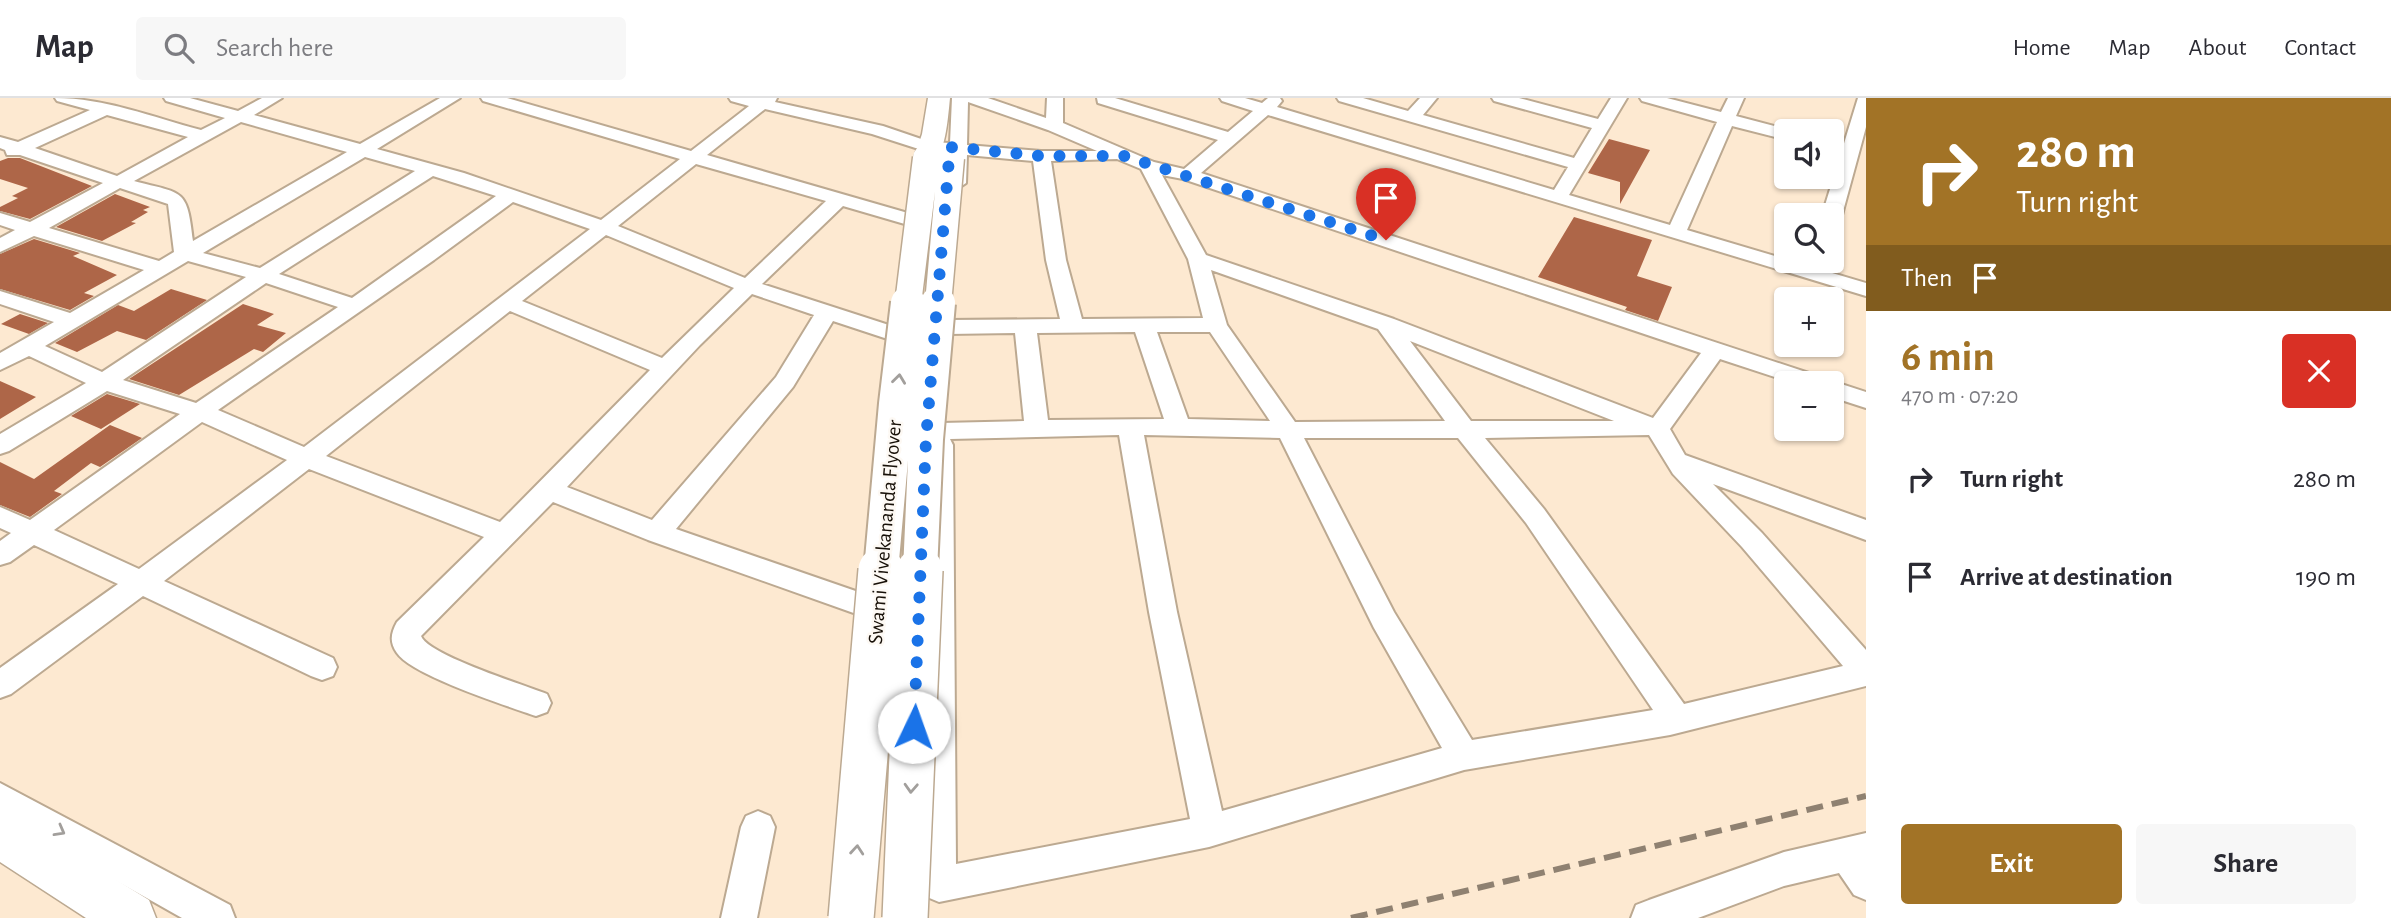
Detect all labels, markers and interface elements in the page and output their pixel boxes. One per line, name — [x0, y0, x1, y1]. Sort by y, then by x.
search box — [136, 17, 626, 80]
icon: search — [160, 29, 198, 67]
text: Map — [35, 31, 94, 64]
text: Search here — [216, 35, 334, 61]
text: Home — [2013, 36, 2071, 60]
text: Map — [2109, 36, 2151, 60]
text: About — [2189, 36, 2246, 60]
text: Contact — [2284, 36, 2356, 60]
map controls — [1774, 119, 1844, 441]
button: sound — [1774, 119, 1844, 189]
icon: right — [1901, 126, 1992, 217]
text: 280 m — [2016, 128, 2136, 177]
pin — [1356, 168, 1416, 240]
icon: arrive — [1367, 179, 1405, 217]
text: Turn right — [2016, 186, 2138, 218]
button: search — [1774, 203, 1844, 273]
icon: arrive — [1966, 259, 2004, 297]
text: Then — [1901, 265, 1952, 291]
button: + — [1774, 287, 1844, 357]
button: close — [2282, 334, 2356, 408]
text: 6 min — [1901, 336, 1995, 378]
button: − — [1774, 371, 1844, 441]
one-way arrow — [892, 374, 907, 385]
text: 470 m · 07:20 — [1901, 385, 2018, 408]
street label: Swami Vivekananda Flyover — [865, 419, 905, 645]
icon: right — [1901, 460, 1939, 498]
text: Turn right — [1960, 466, 2063, 492]
text: 280 m — [2293, 466, 2356, 492]
icon: arrive — [1901, 558, 1939, 596]
text: Arrive at destination — [1960, 564, 2173, 590]
text: 190 m — [2296, 564, 2356, 590]
position arrow — [877, 690, 951, 764]
one-way arrow — [903, 783, 918, 794]
one-way arrow — [53, 823, 65, 837]
button: Exit — [1901, 824, 2122, 904]
button: Share — [2136, 824, 2356, 904]
one-way arrow — [849, 844, 864, 855]

